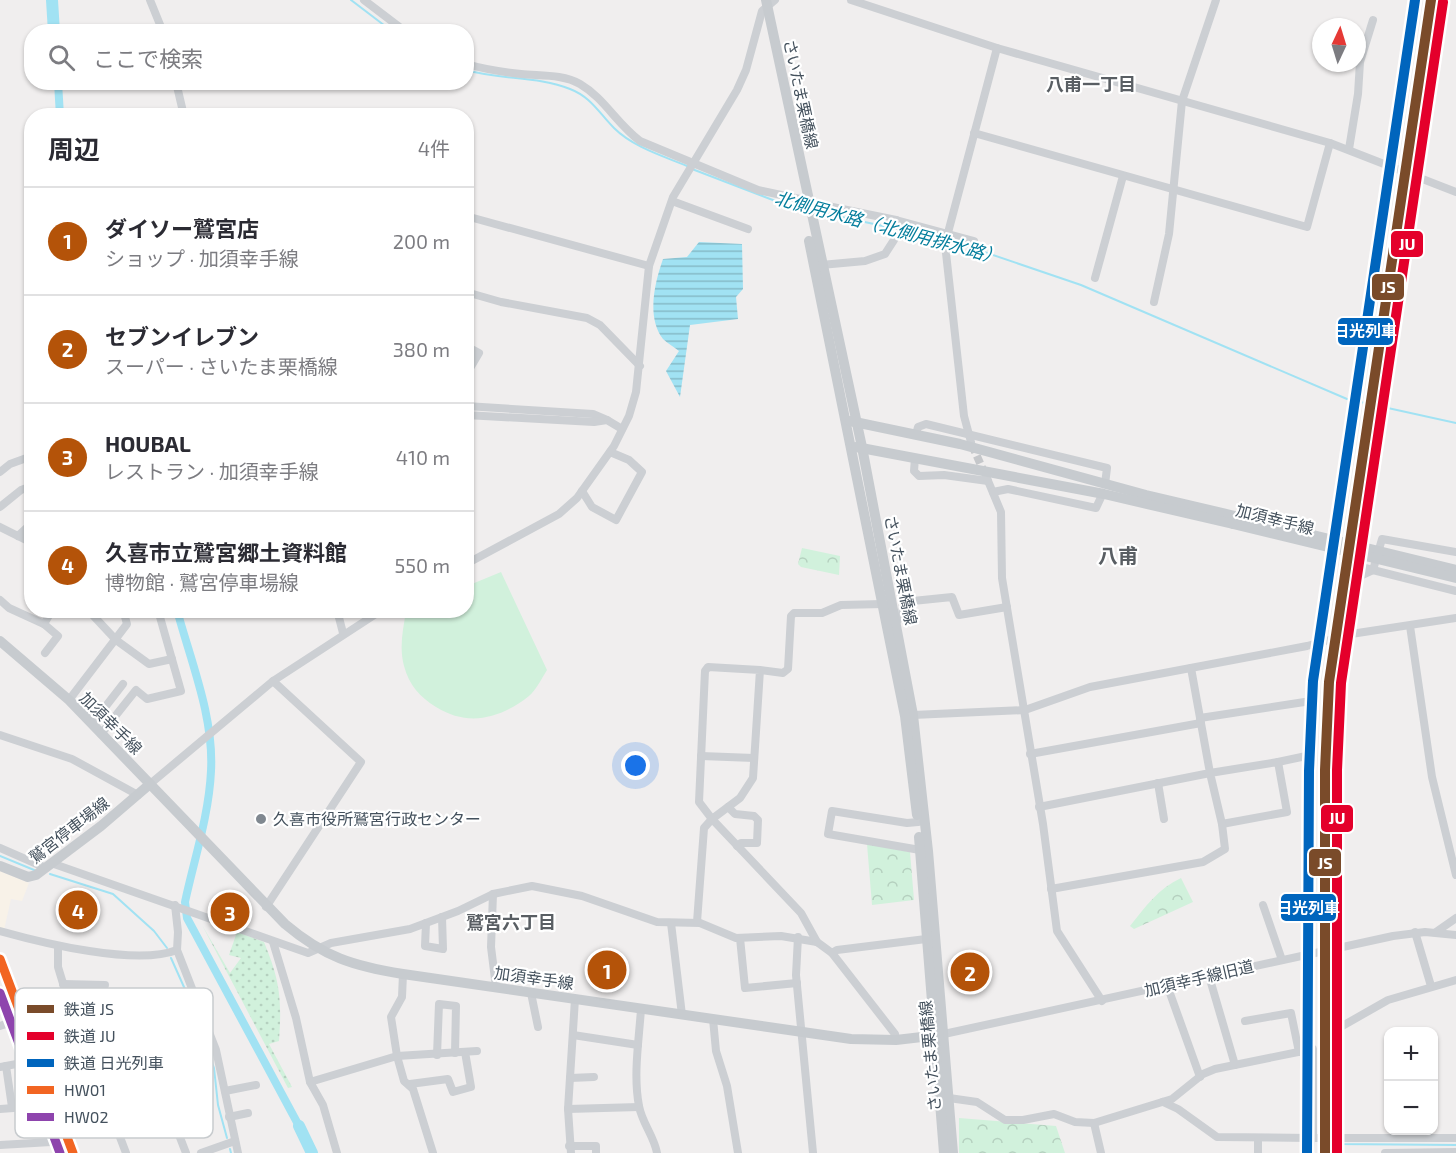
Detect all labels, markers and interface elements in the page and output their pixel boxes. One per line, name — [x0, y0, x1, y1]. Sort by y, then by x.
north arrow — [1312, 18, 1366, 72]
search box — [24, 24, 474, 90]
street label: さいたま栗橋線 — [781, 37, 822, 150]
icon: search — [45, 41, 78, 74]
text: ここで検索 — [93, 45, 203, 71]
district label: 八甫一丁目 — [1046, 73, 1136, 95]
text: 周辺 — [48, 133, 100, 164]
text: 4件 — [418, 136, 450, 160]
water label: 北側用水路（北側用排水路） — [772, 186, 1004, 268]
text: ダイソー鷲宮店 — [105, 215, 259, 241]
text: 1 — [63, 229, 72, 253]
text: 200 m — [393, 229, 450, 253]
line badge: JU — [1390, 230, 1424, 258]
text: JU — [1399, 234, 1415, 253]
text: ショップ · 加須幸手線 — [105, 246, 299, 270]
line badge: JS — [1371, 273, 1405, 301]
text: JS — [1380, 277, 1396, 296]
line badge: 日光列車 — [1337, 317, 1394, 346]
text: 日光列車 — [1333, 321, 1397, 340]
text: セブンイレブン — [105, 323, 259, 349]
text: 2 — [62, 337, 73, 361]
text: 380 m — [393, 337, 450, 361]
text: スーパー · さいたま栗橋線 — [105, 354, 338, 378]
text: HOUBAL — [105, 430, 191, 456]
text: 3 — [62, 445, 73, 469]
text: 410 m — [396, 445, 450, 469]
text: レストラン · 加須幸手線 — [105, 459, 319, 483]
street label: 加須幸手線 — [1234, 500, 1316, 537]
street label: さいたま栗橋線 — [882, 513, 921, 626]
text: 久喜市立鷲宮郷土資料館 — [105, 539, 347, 565]
district label: 八甫 — [1098, 543, 1138, 567]
text: 4 — [61, 553, 74, 577]
text: 550 m — [395, 553, 450, 577]
text: 博物館 · 鷲宮停車場線 — [105, 570, 299, 594]
street label: 加須幸手線 — [76, 688, 146, 758]
your location — [621, 751, 650, 780]
street label: 鷲宮停車場線 — [25, 793, 112, 867]
line badge: JU — [1320, 804, 1354, 833]
text: JU — [1329, 808, 1345, 827]
place label: 久喜市役所鷲宮行政センター — [273, 809, 481, 828]
marker: 久喜市役所鷲宮行政センター — [254, 812, 268, 826]
line badge: JS — [1308, 848, 1342, 877]
text: JS — [1317, 853, 1333, 872]
pin: 4 — [58, 888, 98, 932]
pin: 3 — [210, 890, 250, 934]
line badge: 日光列車 — [1280, 893, 1337, 922]
text: 日光列車 — [1276, 898, 1340, 917]
district label: 鷲宮六丁目 — [466, 911, 556, 933]
pin: 1 — [588, 948, 626, 992]
pin: 2 — [950, 950, 990, 994]
street label: 加須幸手線旧道 — [1142, 956, 1256, 999]
street label: 加須幸手線 — [493, 963, 575, 992]
legend — [15, 988, 213, 1138]
text: 鉄道 JS — [64, 999, 114, 1018]
street label: さいたま栗橋線 — [915, 1000, 944, 1112]
text: 鉄道 JU — [64, 1026, 116, 1045]
map controls — [1384, 1027, 1438, 1135]
button: + — [1384, 1027, 1438, 1081]
text: 鉄道 日光列車 — [64, 1053, 164, 1072]
text: HW01 — [64, 1080, 106, 1099]
button: − — [1384, 1081, 1438, 1135]
text: HW02 — [64, 1107, 109, 1126]

